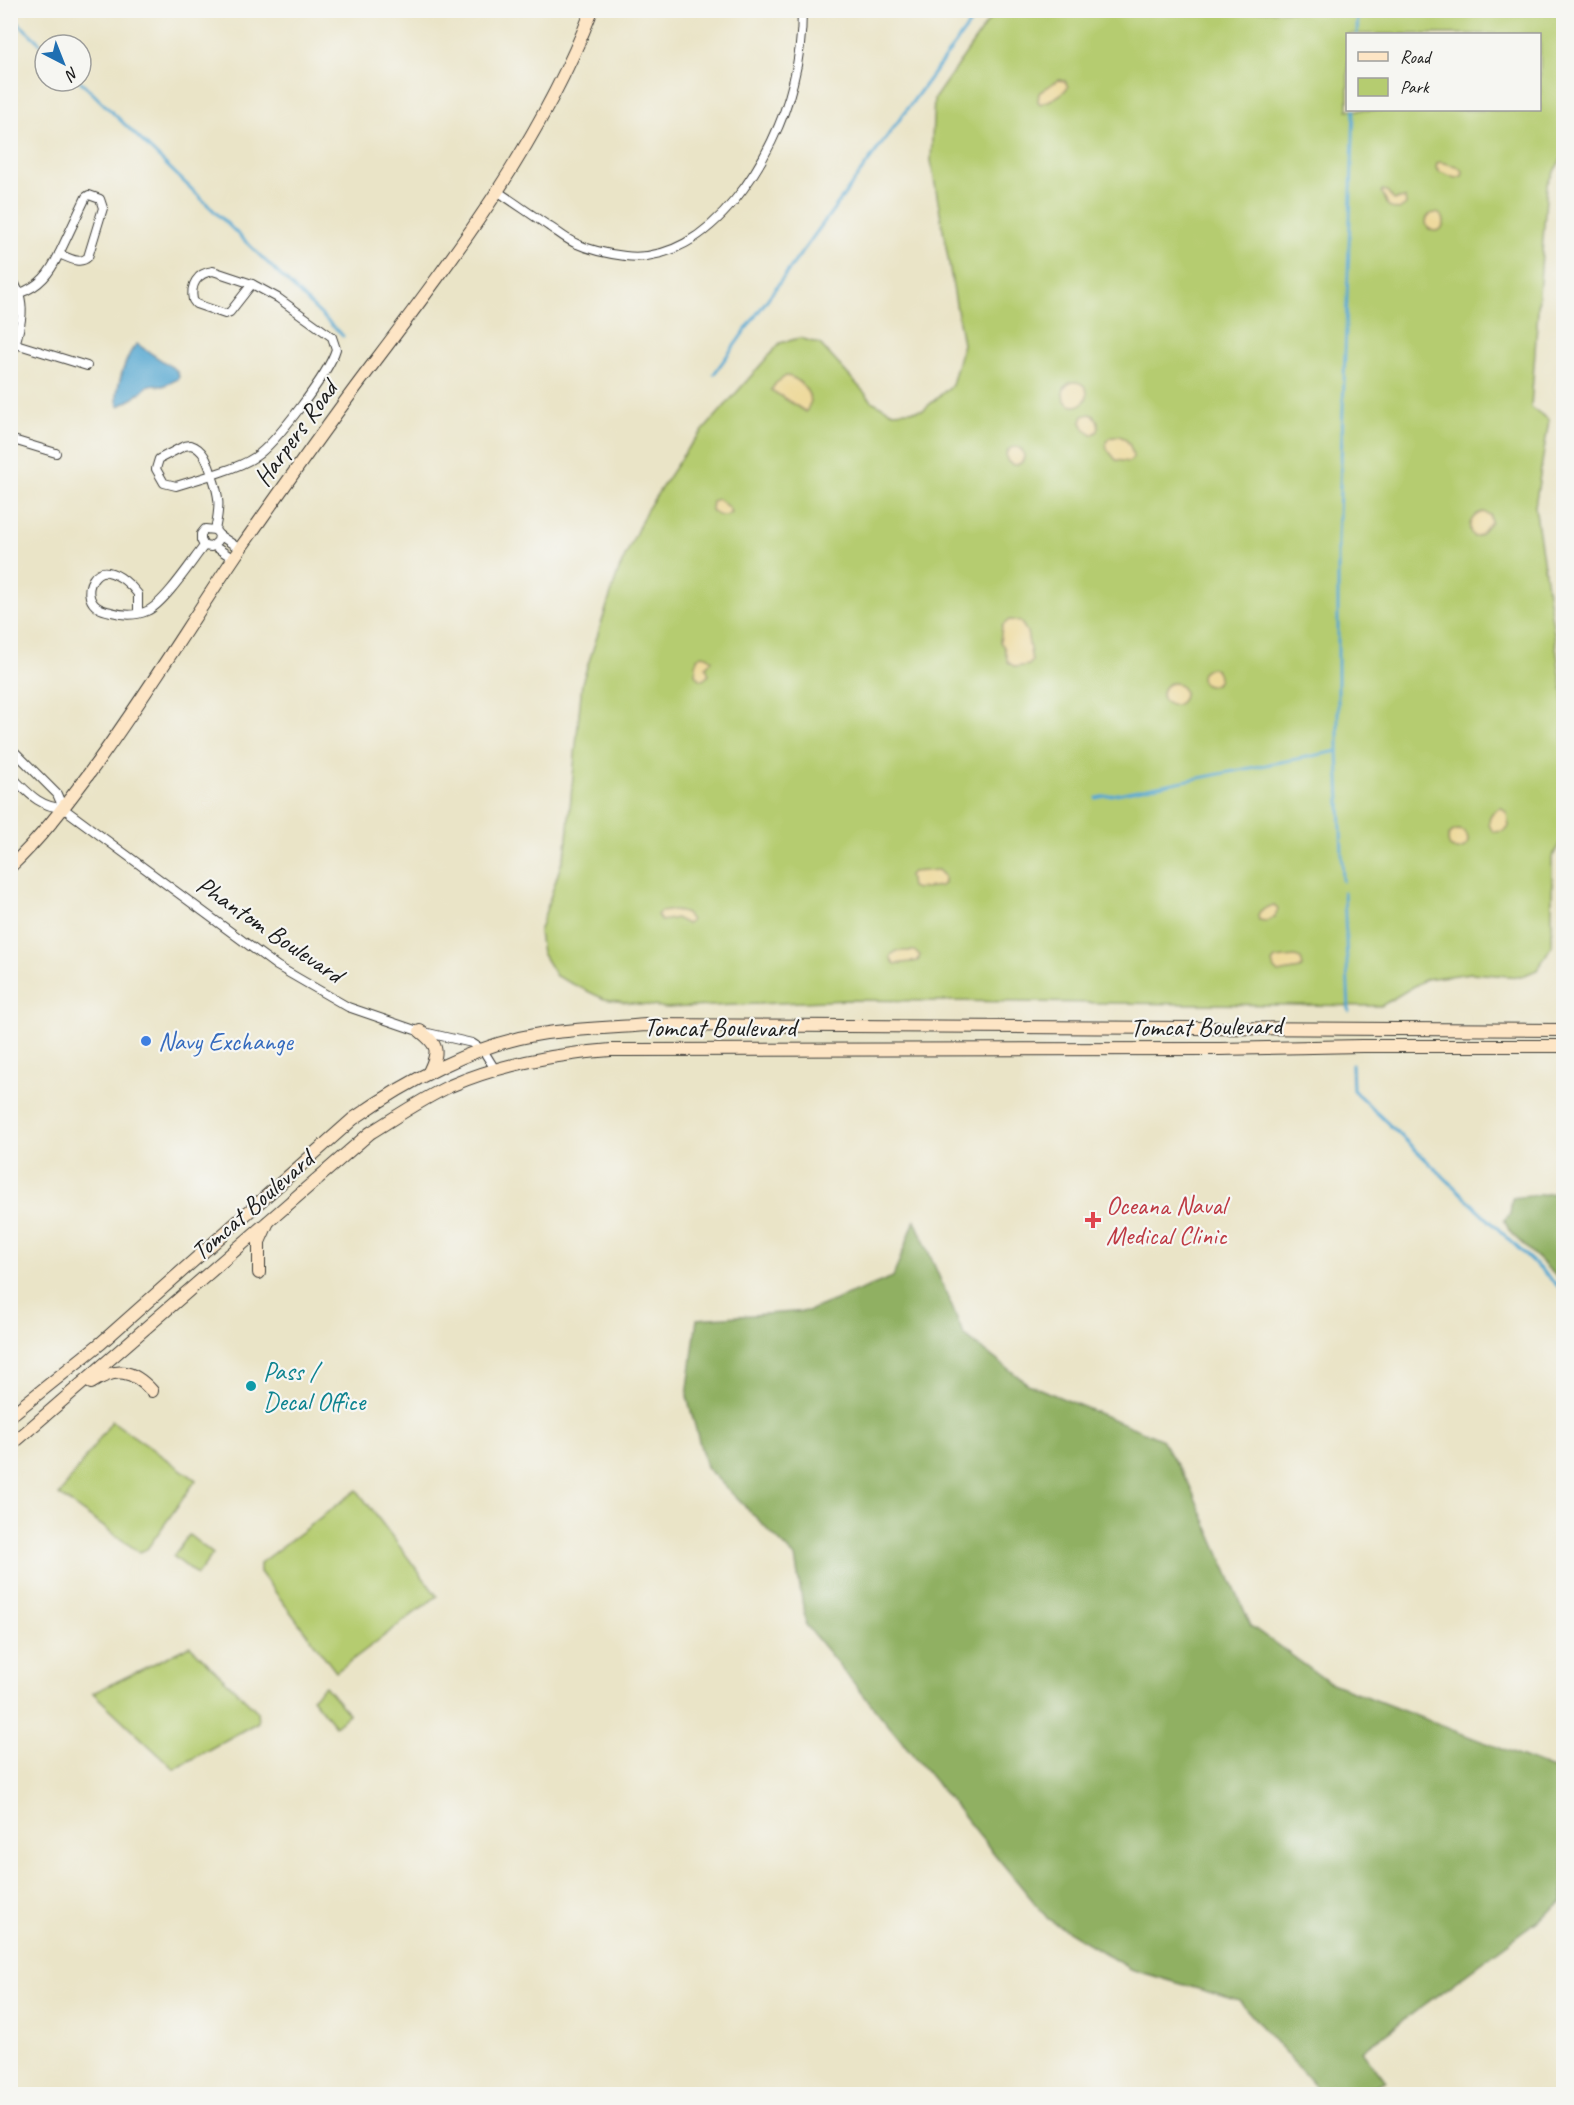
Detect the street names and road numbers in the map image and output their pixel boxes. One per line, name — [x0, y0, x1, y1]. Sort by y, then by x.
street label: Harpers Road — [246, 371, 347, 493]
street label: Phantom Boulevard — [190, 868, 353, 993]
street label: Tomcat Boulevard — [1130, 1009, 1286, 1044]
street label: Tomcat Boulevard — [644, 1011, 800, 1044]
street label: Tomcat Boulevard — [184, 1141, 323, 1268]

